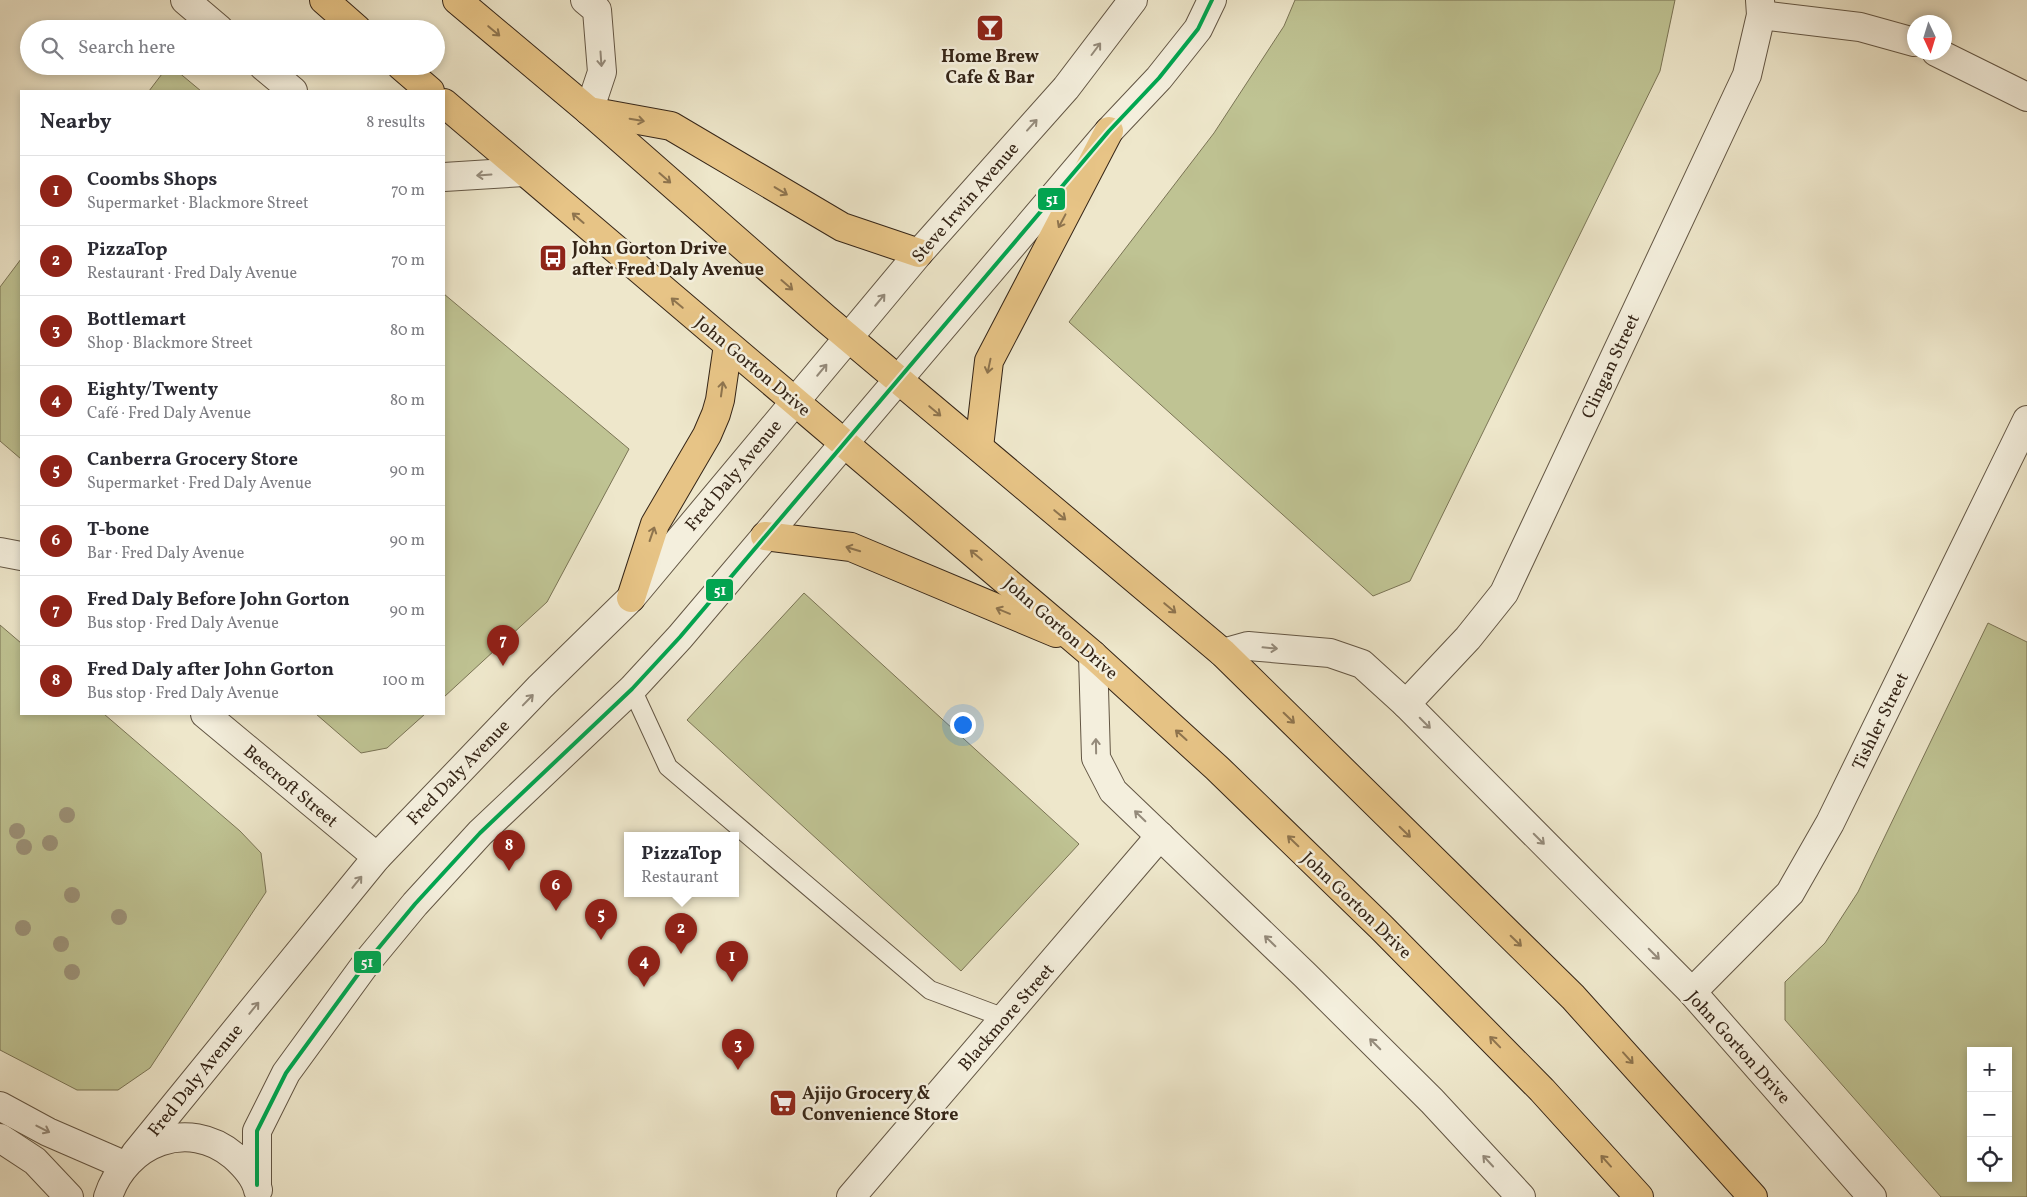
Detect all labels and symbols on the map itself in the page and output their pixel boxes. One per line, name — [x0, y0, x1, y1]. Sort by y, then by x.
bar icon: Home Brew Cafe & Bar — [975, 13, 1005, 43]
north arrow — [1907, 15, 1952, 60]
one-way arrow — [487, 26, 500, 37]
one-way arrow — [1091, 42, 1101, 56]
place label: Home Brew Cafe & Bar — [941, 45, 1039, 91]
one-way arrow — [596, 50, 605, 66]
one-way arrow — [628, 115, 644, 125]
one-way arrow — [1026, 119, 1038, 132]
street label: Steve Irwin Avenue — [907, 137, 1026, 269]
one-way arrow — [476, 170, 492, 179]
one-way arrow — [658, 172, 671, 184]
one-way arrow — [773, 186, 787, 196]
line badge: 51 — [1037, 187, 1066, 211]
text: 51 — [1046, 191, 1058, 210]
one-way arrow — [571, 212, 584, 224]
one-way arrow — [1057, 213, 1066, 228]
place label: John Gorton Drive after Fred Daly Avenue — [571, 237, 764, 283]
bus stop icon: John Gorton Drive after Fred Daly Avenue — [538, 243, 568, 273]
one-way arrow — [781, 279, 794, 291]
one-way arrow — [874, 294, 885, 307]
one-way arrow — [671, 297, 684, 308]
street label: Clingan Street — [1576, 310, 1647, 423]
street label: John Gorton Drive — [689, 311, 815, 423]
one-way arrow — [984, 357, 993, 373]
one-way arrow — [816, 364, 827, 377]
one-way arrow — [717, 382, 727, 398]
one-way arrow — [929, 405, 942, 416]
street label: Fred Daly Avenue — [680, 415, 788, 537]
one-way arrow — [1053, 510, 1066, 521]
one-way arrow — [647, 527, 657, 543]
one-way arrow — [845, 543, 861, 553]
one-way arrow — [970, 550, 983, 561]
street label: John Gorton Drive — [997, 572, 1123, 686]
line badge: 51 — [705, 578, 734, 602]
text: 51 — [714, 582, 726, 601]
one-way arrow — [1163, 602, 1176, 614]
one-way arrow — [996, 605, 1011, 615]
pin: 7 — [487, 625, 519, 666]
one-way arrow — [1262, 643, 1278, 652]
street label: Tishler Street — [1847, 669, 1916, 775]
one-way arrow — [522, 694, 534, 706]
your location — [950, 712, 976, 738]
one-way arrow — [1283, 712, 1295, 724]
street label: Fred Daly Avenue — [402, 715, 516, 832]
one-way arrow — [1419, 717, 1431, 729]
one-way arrow — [1174, 729, 1187, 741]
one-way arrow — [1091, 738, 1101, 754]
street label: Beecroft Street — [237, 740, 343, 834]
one-way arrow — [1133, 810, 1146, 822]
one-way arrow — [1399, 826, 1411, 838]
pin: 8 — [493, 830, 525, 871]
one-way arrow — [1533, 832, 1545, 845]
one-way arrow — [1286, 835, 1299, 847]
street label: John Gorton Drive — [1295, 847, 1417, 965]
pin: 6 — [540, 870, 572, 911]
one-way arrow — [351, 876, 362, 889]
pin: 5 — [585, 899, 617, 940]
pin: 2 — [665, 913, 697, 954]
one-way arrow — [1263, 935, 1276, 947]
one-way arrow — [1510, 935, 1522, 947]
pin: 1 — [716, 941, 748, 982]
pin: 4 — [628, 946, 660, 987]
one-way arrow — [1648, 948, 1660, 960]
line badge: 51 — [353, 950, 382, 974]
text: 51 — [361, 954, 373, 973]
street label: Blackmore Street — [953, 959, 1061, 1077]
street label: John Gorton Drive — [1680, 986, 1796, 1110]
one-way arrow — [248, 1002, 259, 1015]
street label: Fred Daly Avenue — [143, 1019, 249, 1143]
pin: 3 — [722, 1029, 754, 1070]
one-way arrow — [1489, 1037, 1501, 1049]
one-way arrow — [1370, 1039, 1382, 1051]
one-way arrow — [1622, 1052, 1634, 1065]
place label: Ajijo Grocery & Convenience Store — [802, 1082, 958, 1128]
supermarket icon: Ajijo Grocery & Convenience Store — [768, 1088, 798, 1118]
one-way arrow — [35, 1125, 50, 1134]
one-way arrow — [1600, 1154, 1612, 1167]
one-way arrow — [1482, 1155, 1494, 1168]

